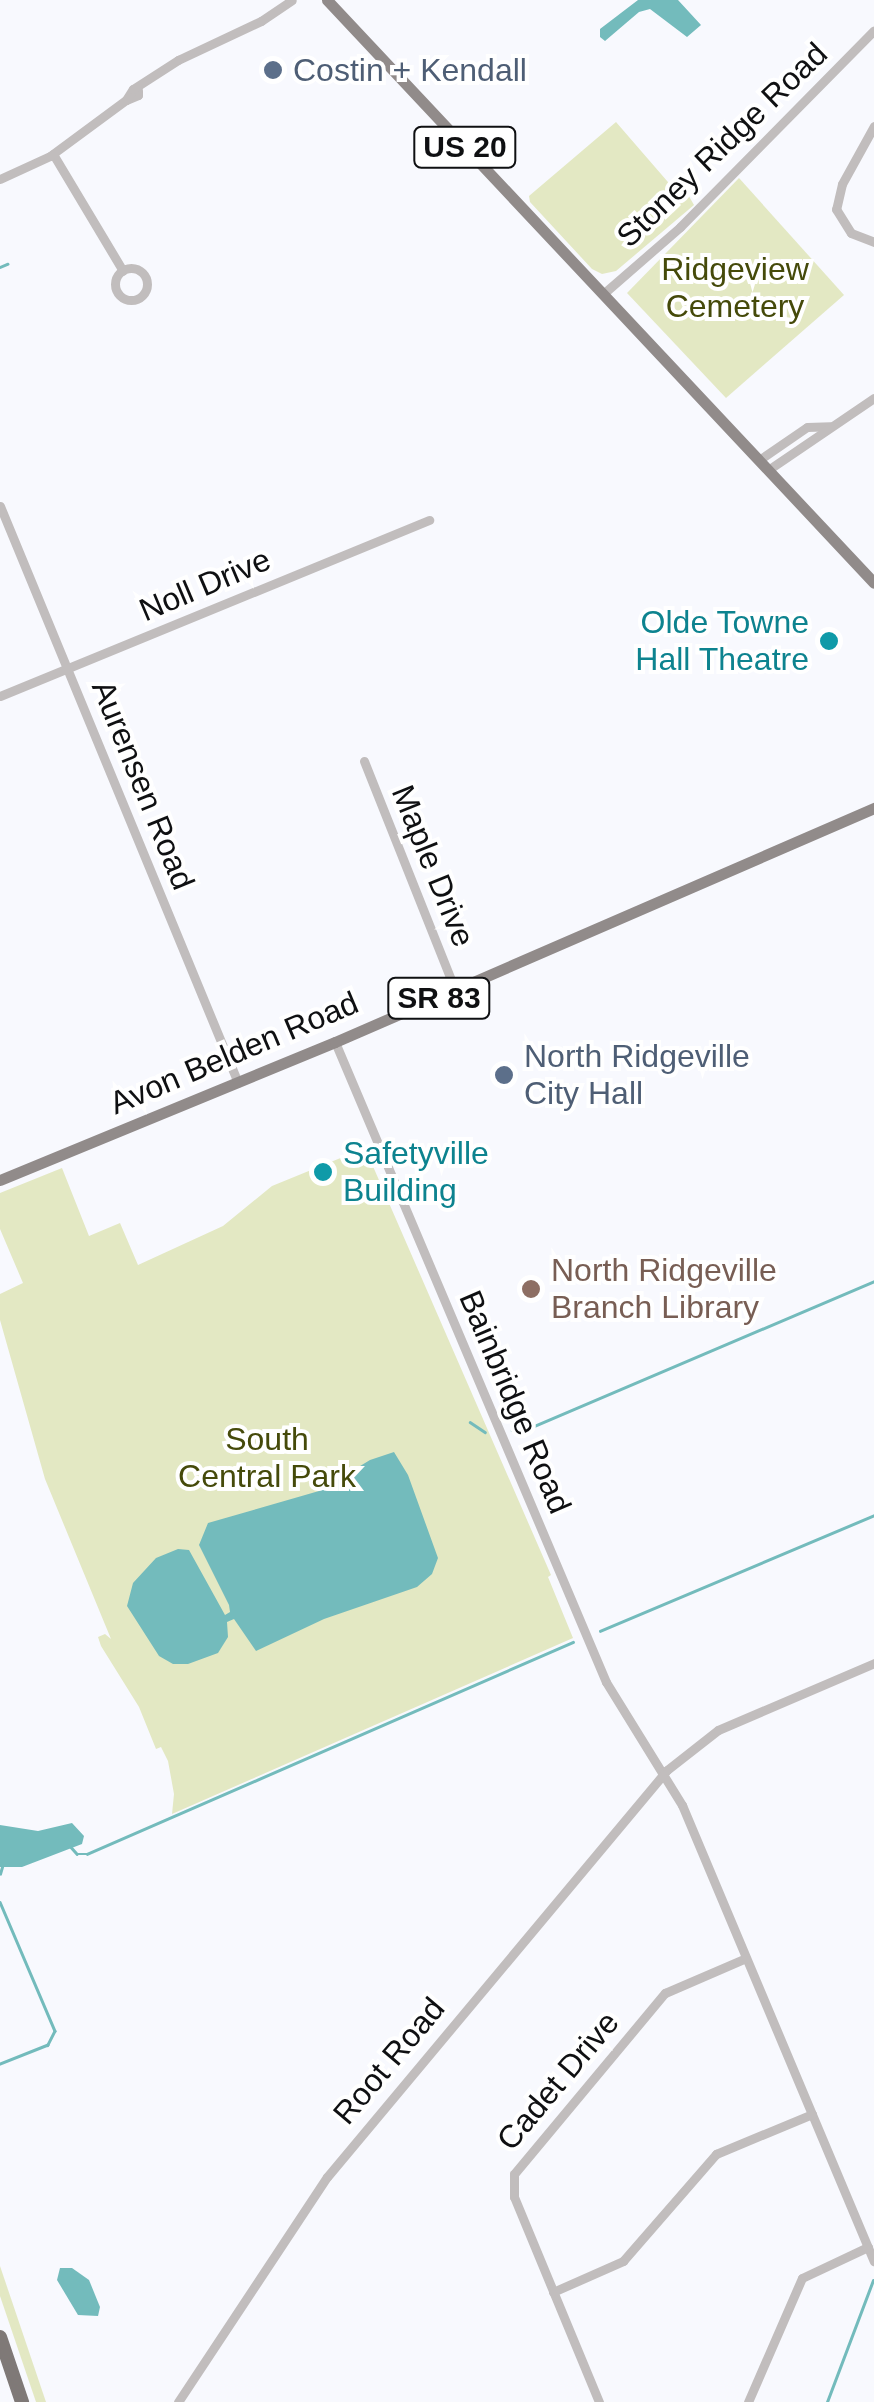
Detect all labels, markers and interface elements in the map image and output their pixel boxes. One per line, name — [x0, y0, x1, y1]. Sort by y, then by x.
street label: Stoney Ridge Road — [609, 35, 835, 255]
place label: Costin + Kendall — [293, 51, 527, 89]
marker: Costin + Kendall — [262, 59, 284, 81]
road number: US 20 — [412, 122, 518, 172]
park label: Ridgeview Cemetery — [661, 251, 809, 326]
street label: Noll Drive — [134, 540, 276, 630]
place label: Olde Towne Hall Theatre — [635, 604, 809, 679]
marker: Olde Towne Hall Theatre — [818, 630, 840, 652]
street label: Aurensen Road — [84, 675, 202, 895]
street label: Maple Drive — [383, 780, 483, 952]
road number: SR 83 — [386, 973, 492, 1023]
street label: Avon Belden Road — [104, 983, 364, 1123]
place label: North Ridgeville City Hall — [524, 1038, 750, 1113]
marker: North Ridgeville City Hall — [493, 1064, 515, 1086]
place label: Safetyville Building — [343, 1135, 489, 1210]
marker: Safetyville Building — [312, 1161, 334, 1183]
place label: North Ridgeville Branch Library — [551, 1252, 777, 1327]
marker: North Ridgeville Branch Library — [520, 1278, 542, 1300]
street label: Bainbridge Road — [451, 1285, 579, 1519]
park label: South Central Park — [178, 1421, 356, 1496]
street label: Root Road — [325, 1990, 453, 2132]
street label: Cadet Drive — [489, 2004, 627, 2158]

